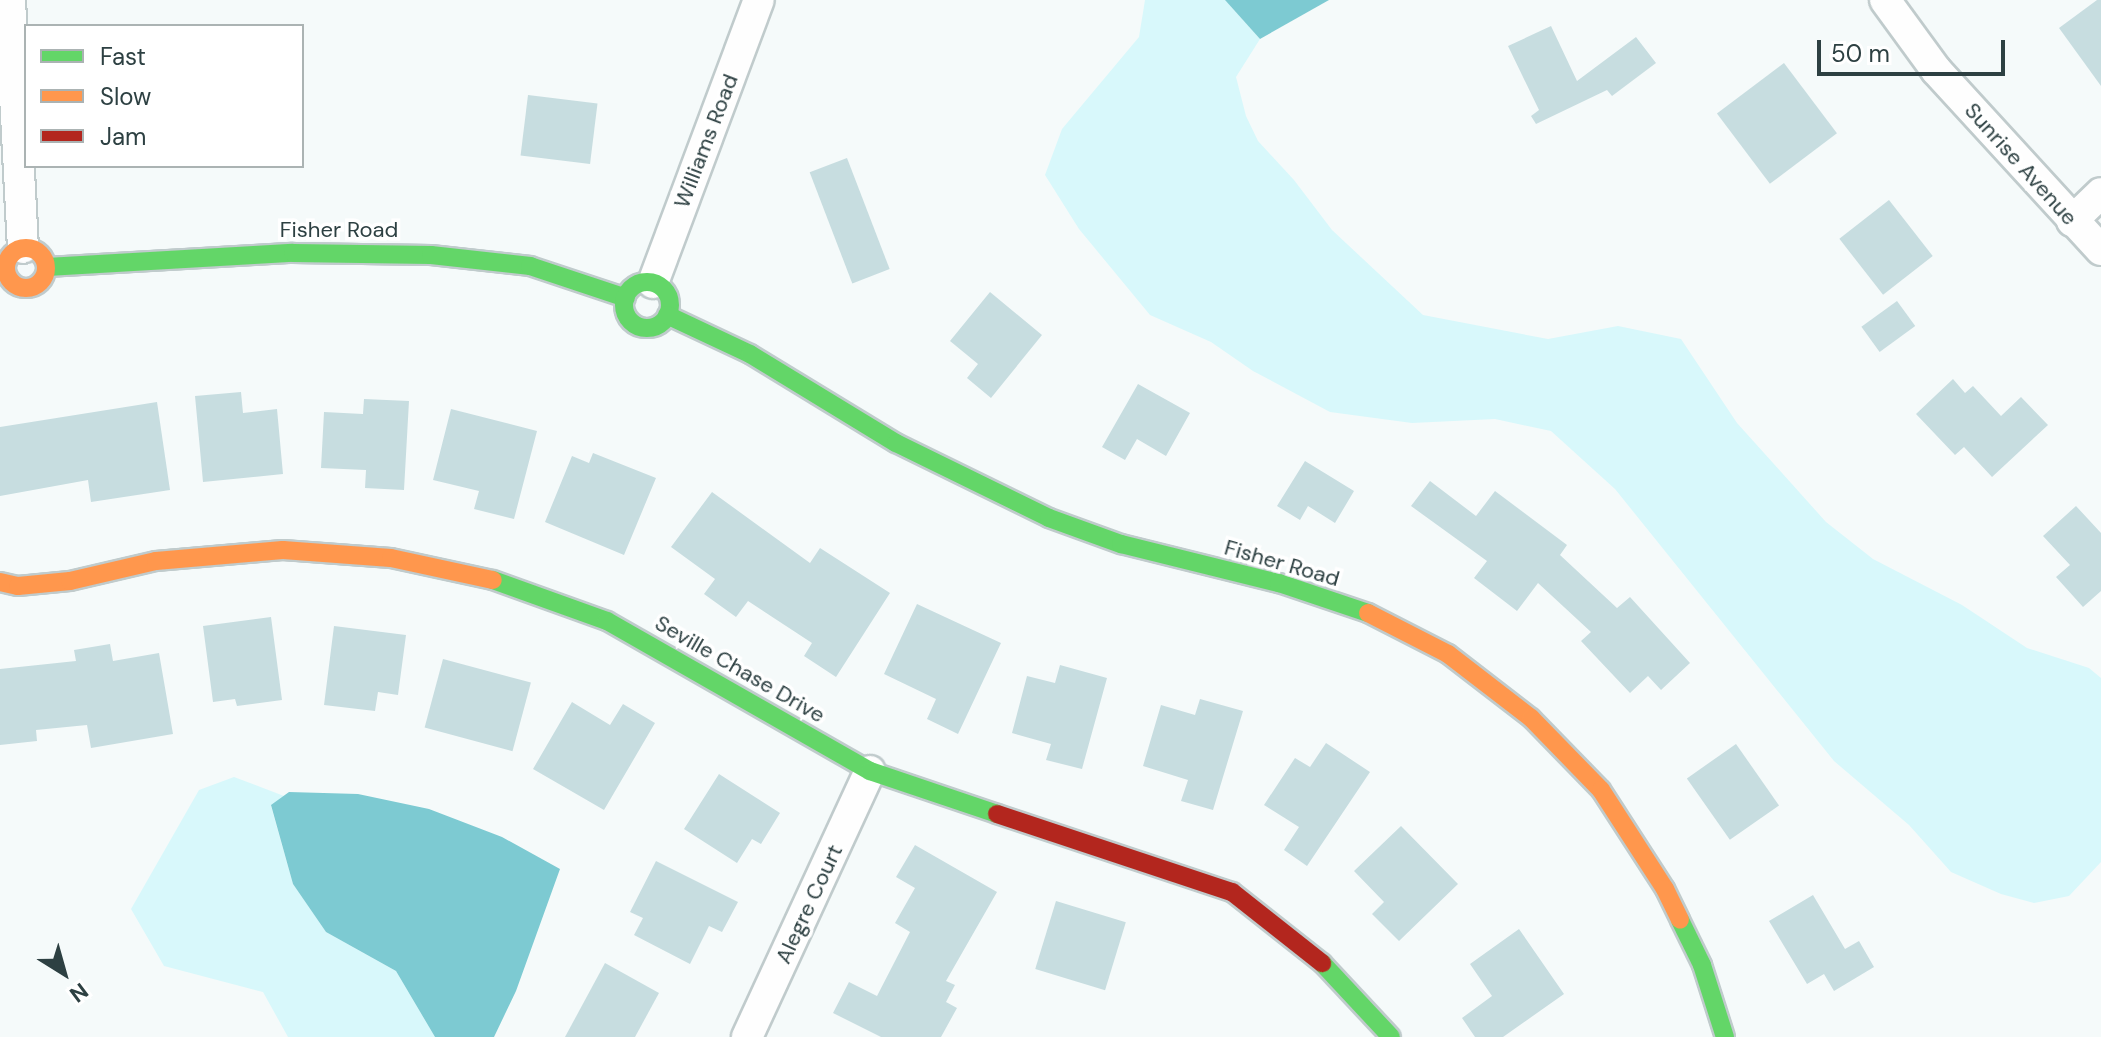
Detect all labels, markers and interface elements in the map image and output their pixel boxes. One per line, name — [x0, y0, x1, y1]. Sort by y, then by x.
legend — [24, 24, 304, 168]
scale bar — [1821, 24, 2009, 74]
text: 50 m — [1831, 38, 1890, 69]
text: Fast — [100, 41, 146, 72]
street label: Williams Road — [668, 70, 744, 212]
text: Slow — [100, 81, 151, 112]
street label: Sunrise Avenue — [1959, 97, 2083, 231]
text: Jam — [100, 121, 146, 152]
street label: Fisher Road — [280, 217, 398, 243]
street label: Fisher Road — [1221, 534, 1343, 592]
street label: Seville Chase Drive — [650, 610, 830, 728]
street label: Alegre Court — [770, 840, 848, 968]
north arrow — [24, 933, 104, 1013]
text: N — [64, 976, 94, 1009]

